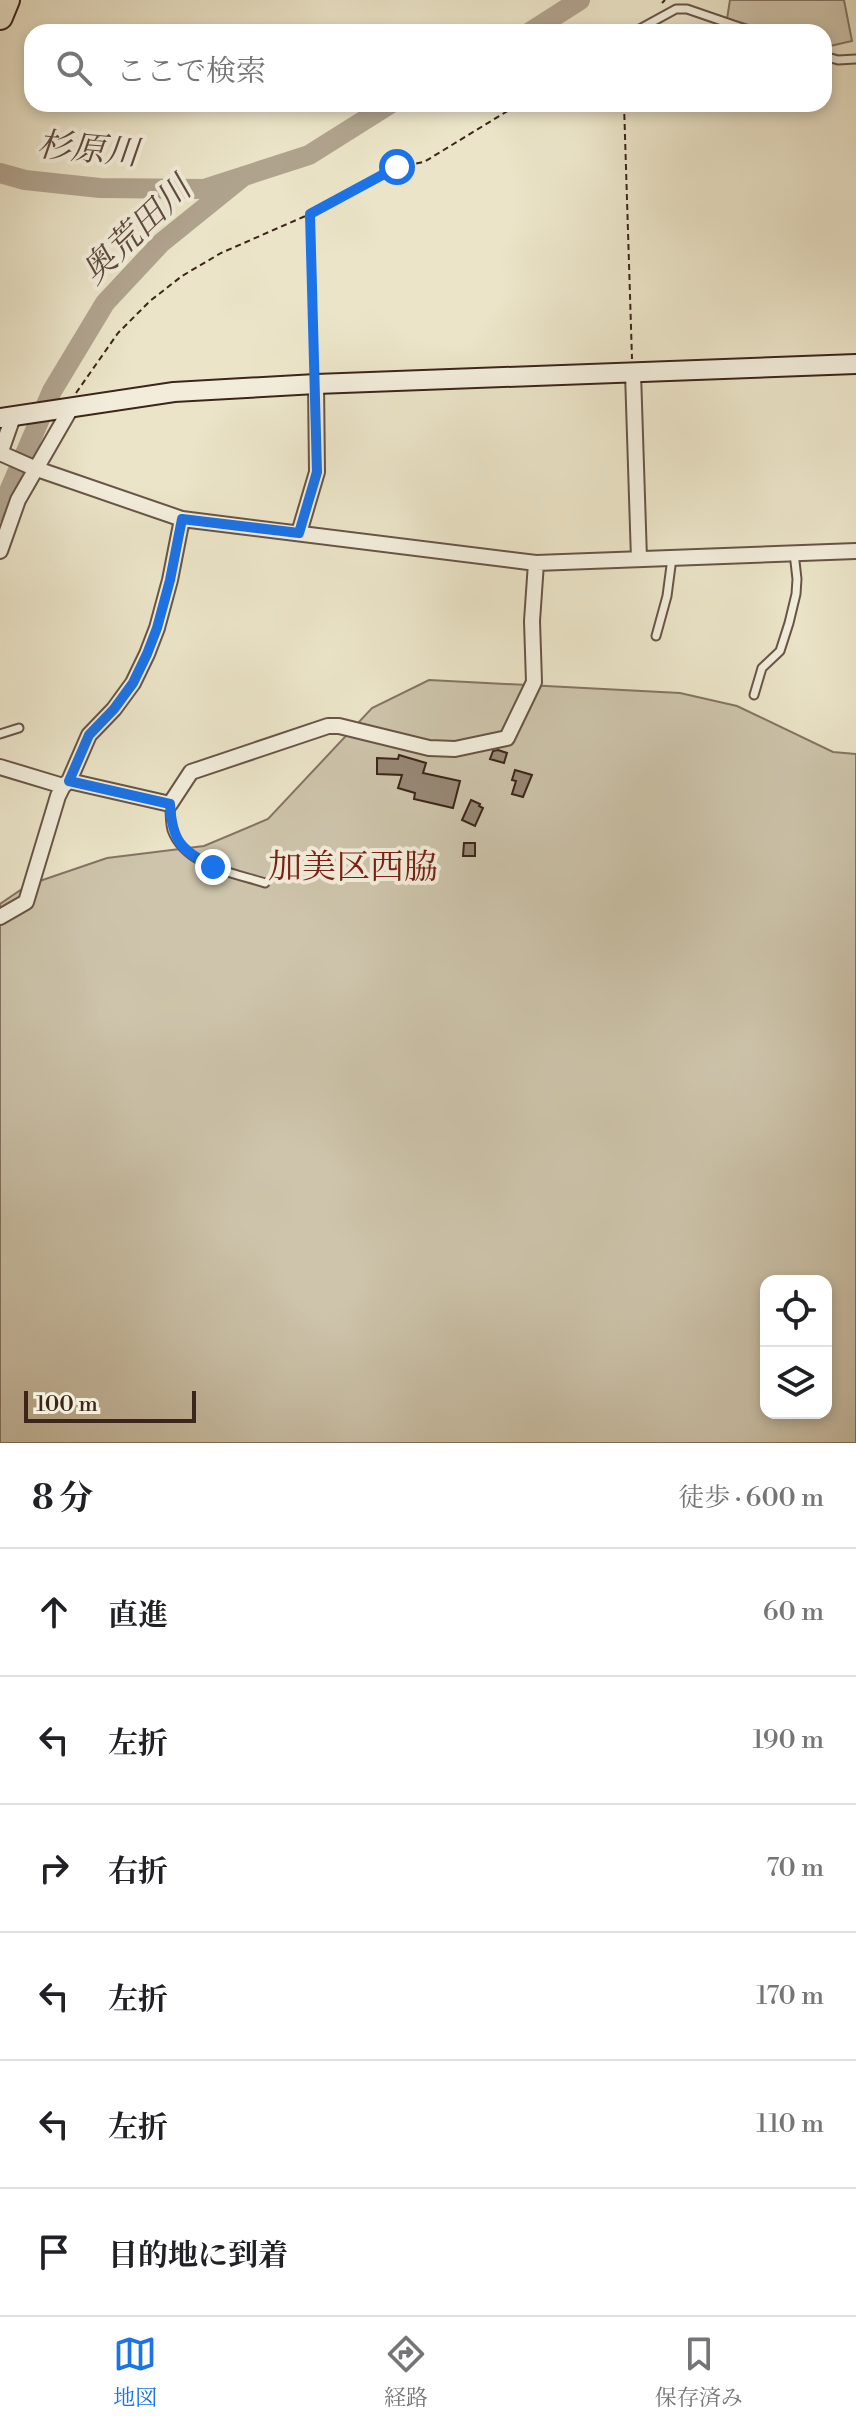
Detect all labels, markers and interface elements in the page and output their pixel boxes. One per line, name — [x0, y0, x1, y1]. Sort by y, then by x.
search box — [24, 24, 832, 112]
icon: search — [52, 46, 96, 90]
text: ここで検索 — [116, 53, 266, 91]
water label: 杉原川 — [35, 125, 145, 176]
route start — [379, 149, 415, 185]
water label: 奥荒田川 — [73, 166, 203, 293]
district label: 加美区西脇 — [268, 847, 438, 889]
route end — [195, 849, 231, 885]
map controls — [760, 1275, 832, 1419]
button: locate — [760, 1275, 832, 1347]
button: layers — [760, 1347, 832, 1419]
scale bar — [24, 1387, 196, 1423]
text: 100 m — [36, 1391, 98, 1418]
text: 8 分 — [32, 1478, 93, 1520]
text: 徒歩 · 600 m — [679, 1482, 824, 1514]
icon: ahead — [32, 1590, 76, 1634]
text: 60 m — [763, 1596, 824, 1628]
text: 直進 — [108, 1597, 168, 1635]
icon: left — [32, 1718, 76, 1762]
text: 190 m — [753, 1724, 824, 1756]
text: 左折 — [108, 1725, 168, 1763]
icon: right — [32, 1846, 76, 1890]
text: 70 m — [766, 1852, 824, 1884]
text: 右折 — [108, 1853, 168, 1891]
icon: left — [32, 1974, 76, 2018]
text: 170 m — [756, 1980, 824, 2012]
text: 左折 — [108, 1981, 168, 2019]
icon: left — [32, 2102, 76, 2146]
text: 110 m — [756, 2108, 824, 2140]
text: 左折 — [108, 2109, 168, 2147]
icon: arrive — [32, 2230, 76, 2274]
text: 目的地に到着 — [108, 2237, 288, 2275]
tab: 地図 — [113, 2332, 157, 2412]
tab: 経路 — [384, 2332, 428, 2412]
tab: 保存済み — [655, 2332, 743, 2412]

